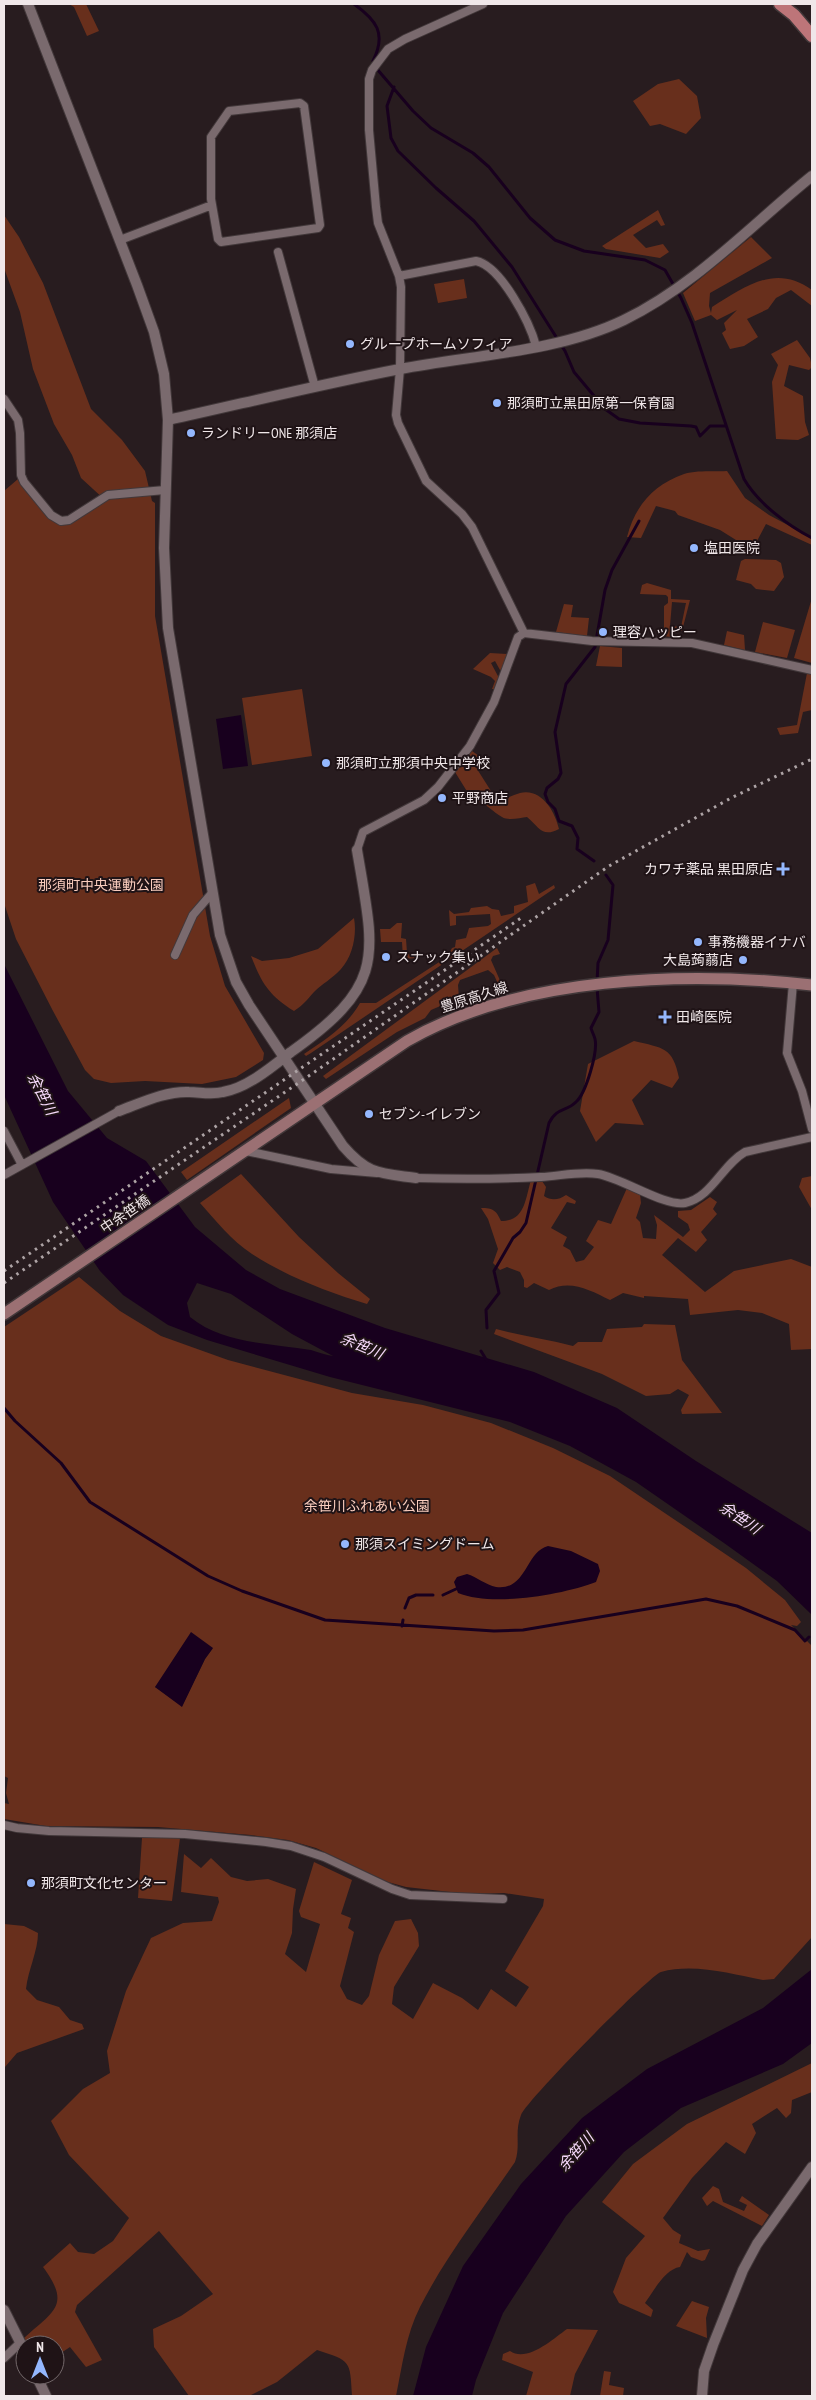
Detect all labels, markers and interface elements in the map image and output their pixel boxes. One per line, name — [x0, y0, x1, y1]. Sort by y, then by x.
place label: グループホームソフィア — [360, 335, 512, 353]
marker: グループホームソフィア — [344, 338, 356, 350]
place label: 那須町立黒田原第一保育園 — [507, 394, 675, 412]
marker: 那須町立黒田原第一保育園 — [491, 397, 503, 409]
place label: ランドリーONE 那須店 — [201, 424, 337, 442]
marker: ランドリーONE 那須店 — [185, 427, 197, 439]
place label: 塩田医院 — [704, 539, 760, 557]
marker: 塩田医院 — [688, 542, 700, 554]
place label: 理容ハッピー — [613, 623, 697, 641]
marker: 理容ハッピー — [597, 626, 609, 638]
place label: 那須町立那須中央中学校 — [336, 754, 490, 772]
marker: 那須町立那須中央中学校 — [320, 757, 332, 769]
place label: 平野商店 — [452, 789, 508, 807]
marker: 平野商店 — [436, 792, 448, 804]
place label: カワチ薬品 黒田原店 — [644, 860, 773, 878]
marker: カワチ薬品 黒田原店 — [777, 863, 789, 875]
park label: 那須町中央運動公園 — [38, 876, 164, 894]
place label: 事務機器イナバ — [708, 933, 806, 951]
marker: 事務機器イナバ — [692, 936, 704, 948]
place label: スナック集い — [396, 948, 480, 966]
marker: スナック集い — [380, 951, 392, 963]
place label: 大島蒟蒻店 — [663, 951, 733, 969]
marker: 大島蒟蒻店 — [737, 954, 749, 966]
street label: 豊原高久線 — [438, 978, 510, 1016]
place label: 田崎医院 — [676, 1008, 732, 1026]
marker: 田崎医院 — [658, 1010, 672, 1024]
water label: 余笹川 — [24, 1069, 62, 1120]
place label: セブン-イレブン — [379, 1105, 481, 1123]
marker: セブン-イレブン — [363, 1108, 375, 1120]
street label: 中余笹橋 — [97, 1191, 153, 1237]
water label: 余笹川 — [338, 1328, 388, 1364]
park label: 余笹川ふれあい公園 — [304, 1497, 430, 1515]
water label: 余笹川 — [716, 1497, 766, 1539]
place label: 那須スイミングドーム — [355, 1535, 495, 1553]
marker: 那須スイミングドーム — [339, 1538, 351, 1550]
place label: 那須町文化センター — [41, 1874, 167, 1892]
marker: 那須町文化センター — [25, 1877, 37, 1889]
water label: 余笹川 — [554, 2127, 599, 2175]
north arrow — [15, 2335, 65, 2385]
text: N — [36, 2338, 44, 2356]

